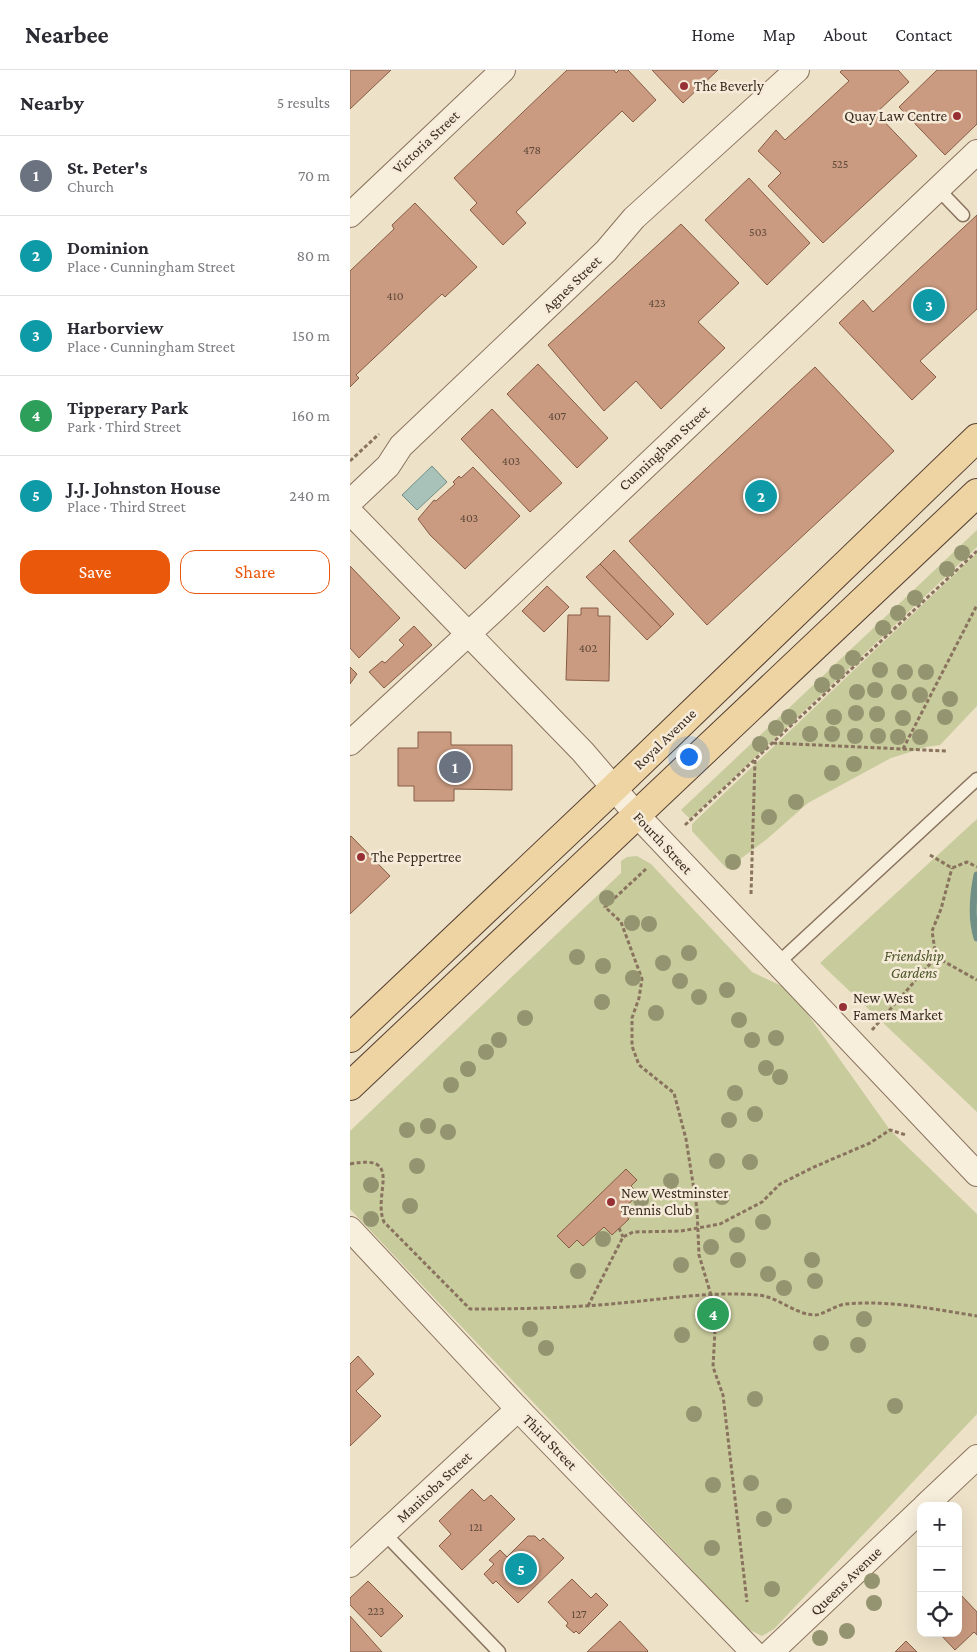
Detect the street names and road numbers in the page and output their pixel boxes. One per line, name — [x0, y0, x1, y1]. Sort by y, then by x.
street label: Victoria Street — [389, 106, 463, 177]
street label: Agnes Street — [540, 252, 606, 316]
street label: Cunningham Street — [616, 402, 714, 495]
street label: Royal Avenue — [631, 705, 700, 773]
street label: Fourth Street — [630, 809, 696, 878]
street label: Third Street — [520, 1411, 581, 1474]
street label: Manitoba Street — [393, 1448, 475, 1526]
street label: Queens Avenue — [807, 1543, 885, 1619]

